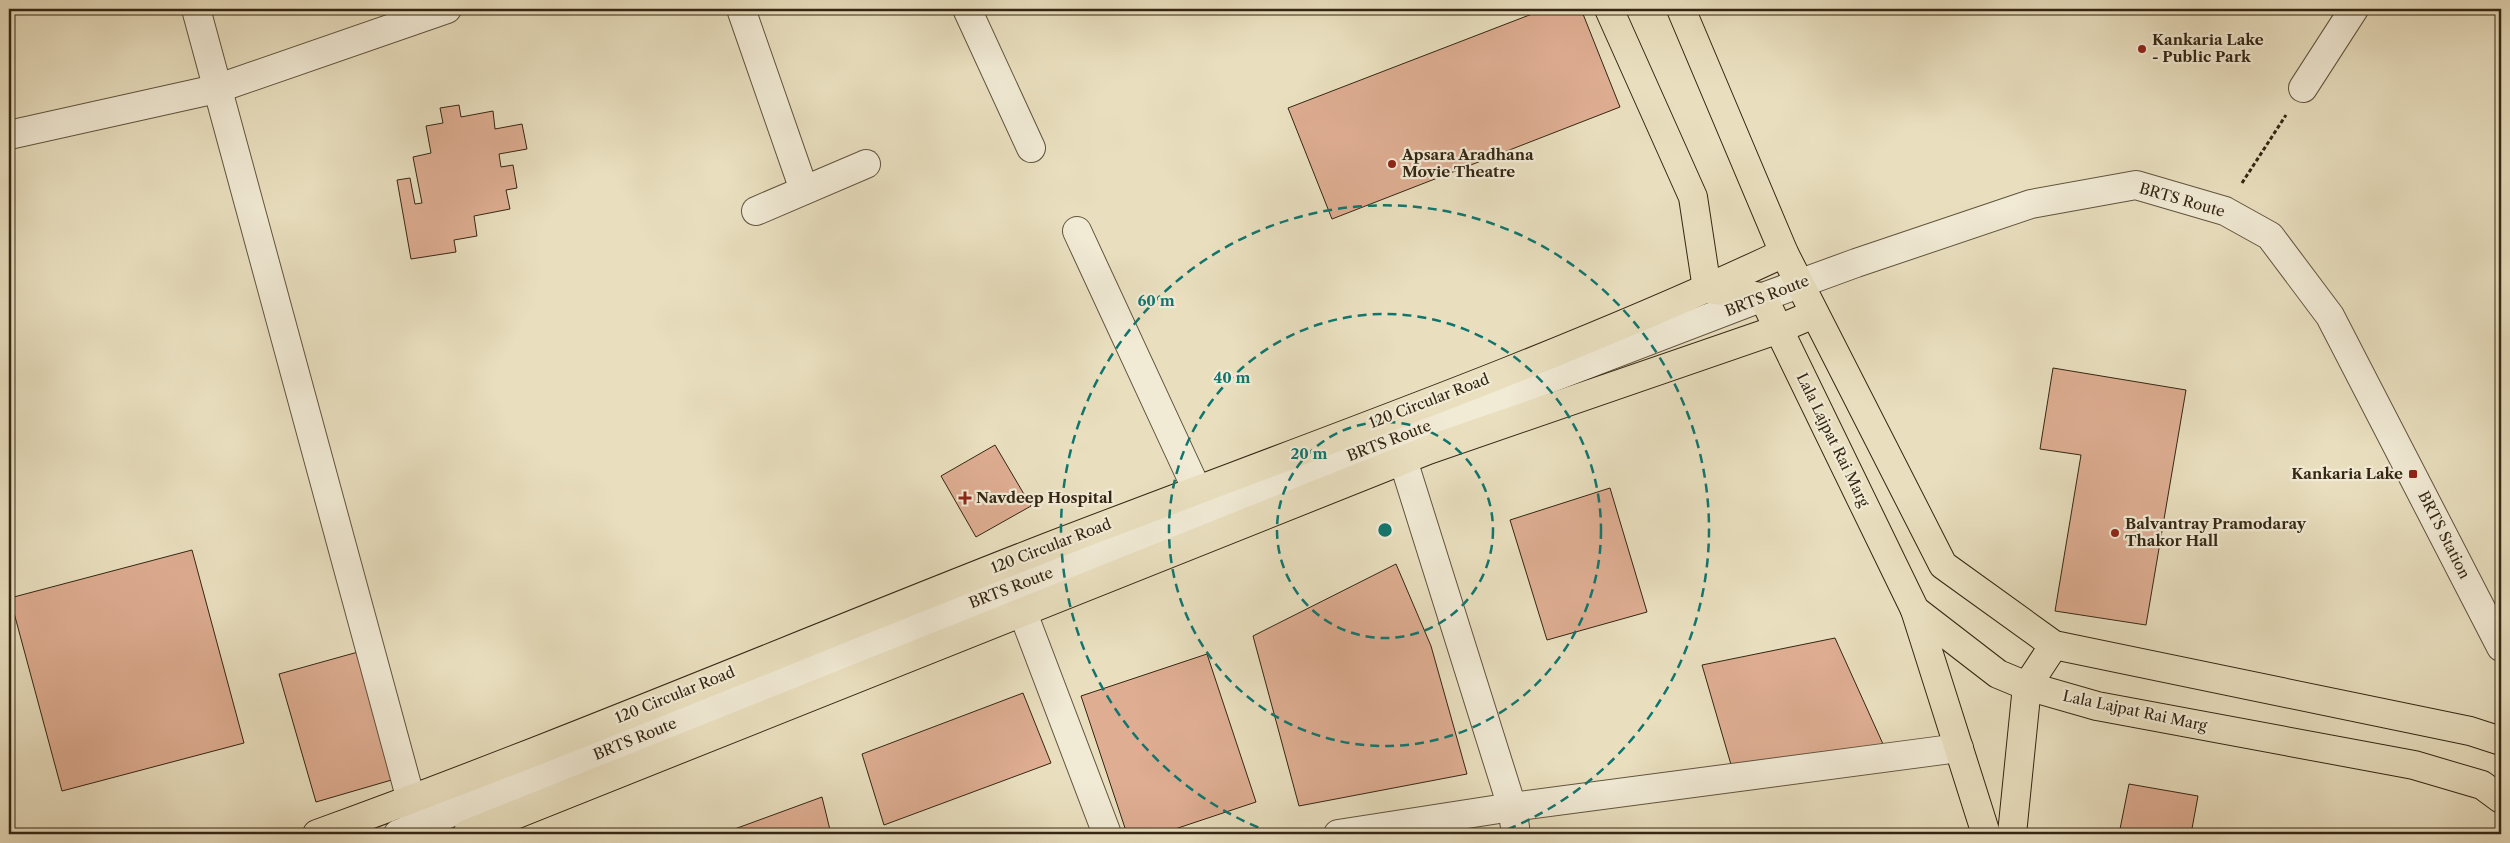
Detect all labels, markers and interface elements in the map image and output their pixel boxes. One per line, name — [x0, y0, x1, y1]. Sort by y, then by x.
place label: Kankaria Lake - Public Park — [2152, 30, 2264, 66]
marker: Kankaria Lake - Public Park — [2136, 43, 2148, 55]
place label: Apsara Aradhana Movie Theatre — [1401, 145, 1534, 181]
marker: Apsara Aradhana Movie Theatre — [1386, 158, 1398, 170]
street label: BRTS Route — [2137, 178, 2227, 221]
street label: BRTS Route — [1722, 271, 1811, 320]
text: 60 m — [1137, 291, 1175, 310]
text: 40 m — [1213, 368, 1251, 387]
street label: 120 Circular Road — [1366, 369, 1492, 432]
street label: Lala Lajpat Rai Marg — [1793, 370, 1874, 510]
street label: BRTS Route — [1344, 416, 1433, 465]
text: 20 m — [1290, 444, 1328, 463]
place label: Kankaria Lake — [2291, 464, 2403, 483]
marker: Kankaria Lake — [2407, 468, 2419, 480]
place label: Navdeep Hospital — [976, 488, 1113, 507]
street label: BRTS Station — [2414, 488, 2475, 582]
marker: Navdeep Hospital — [958, 491, 972, 505]
street label: 120 Circular Road — [988, 514, 1114, 577]
place label: Balvantray Pramodaray Thakor Hall — [2125, 514, 2307, 550]
centre of rings — [1376, 521, 1394, 539]
marker: Balvantray Pramodaray Thakor Hall — [2109, 527, 2121, 539]
street label: BRTS Route — [966, 563, 1055, 612]
street label: 120 Circular Road — [612, 662, 737, 727]
street label: Lala Lajpat Rai Marg — [2061, 686, 2209, 735]
street label: BRTS Route — [590, 713, 679, 764]

